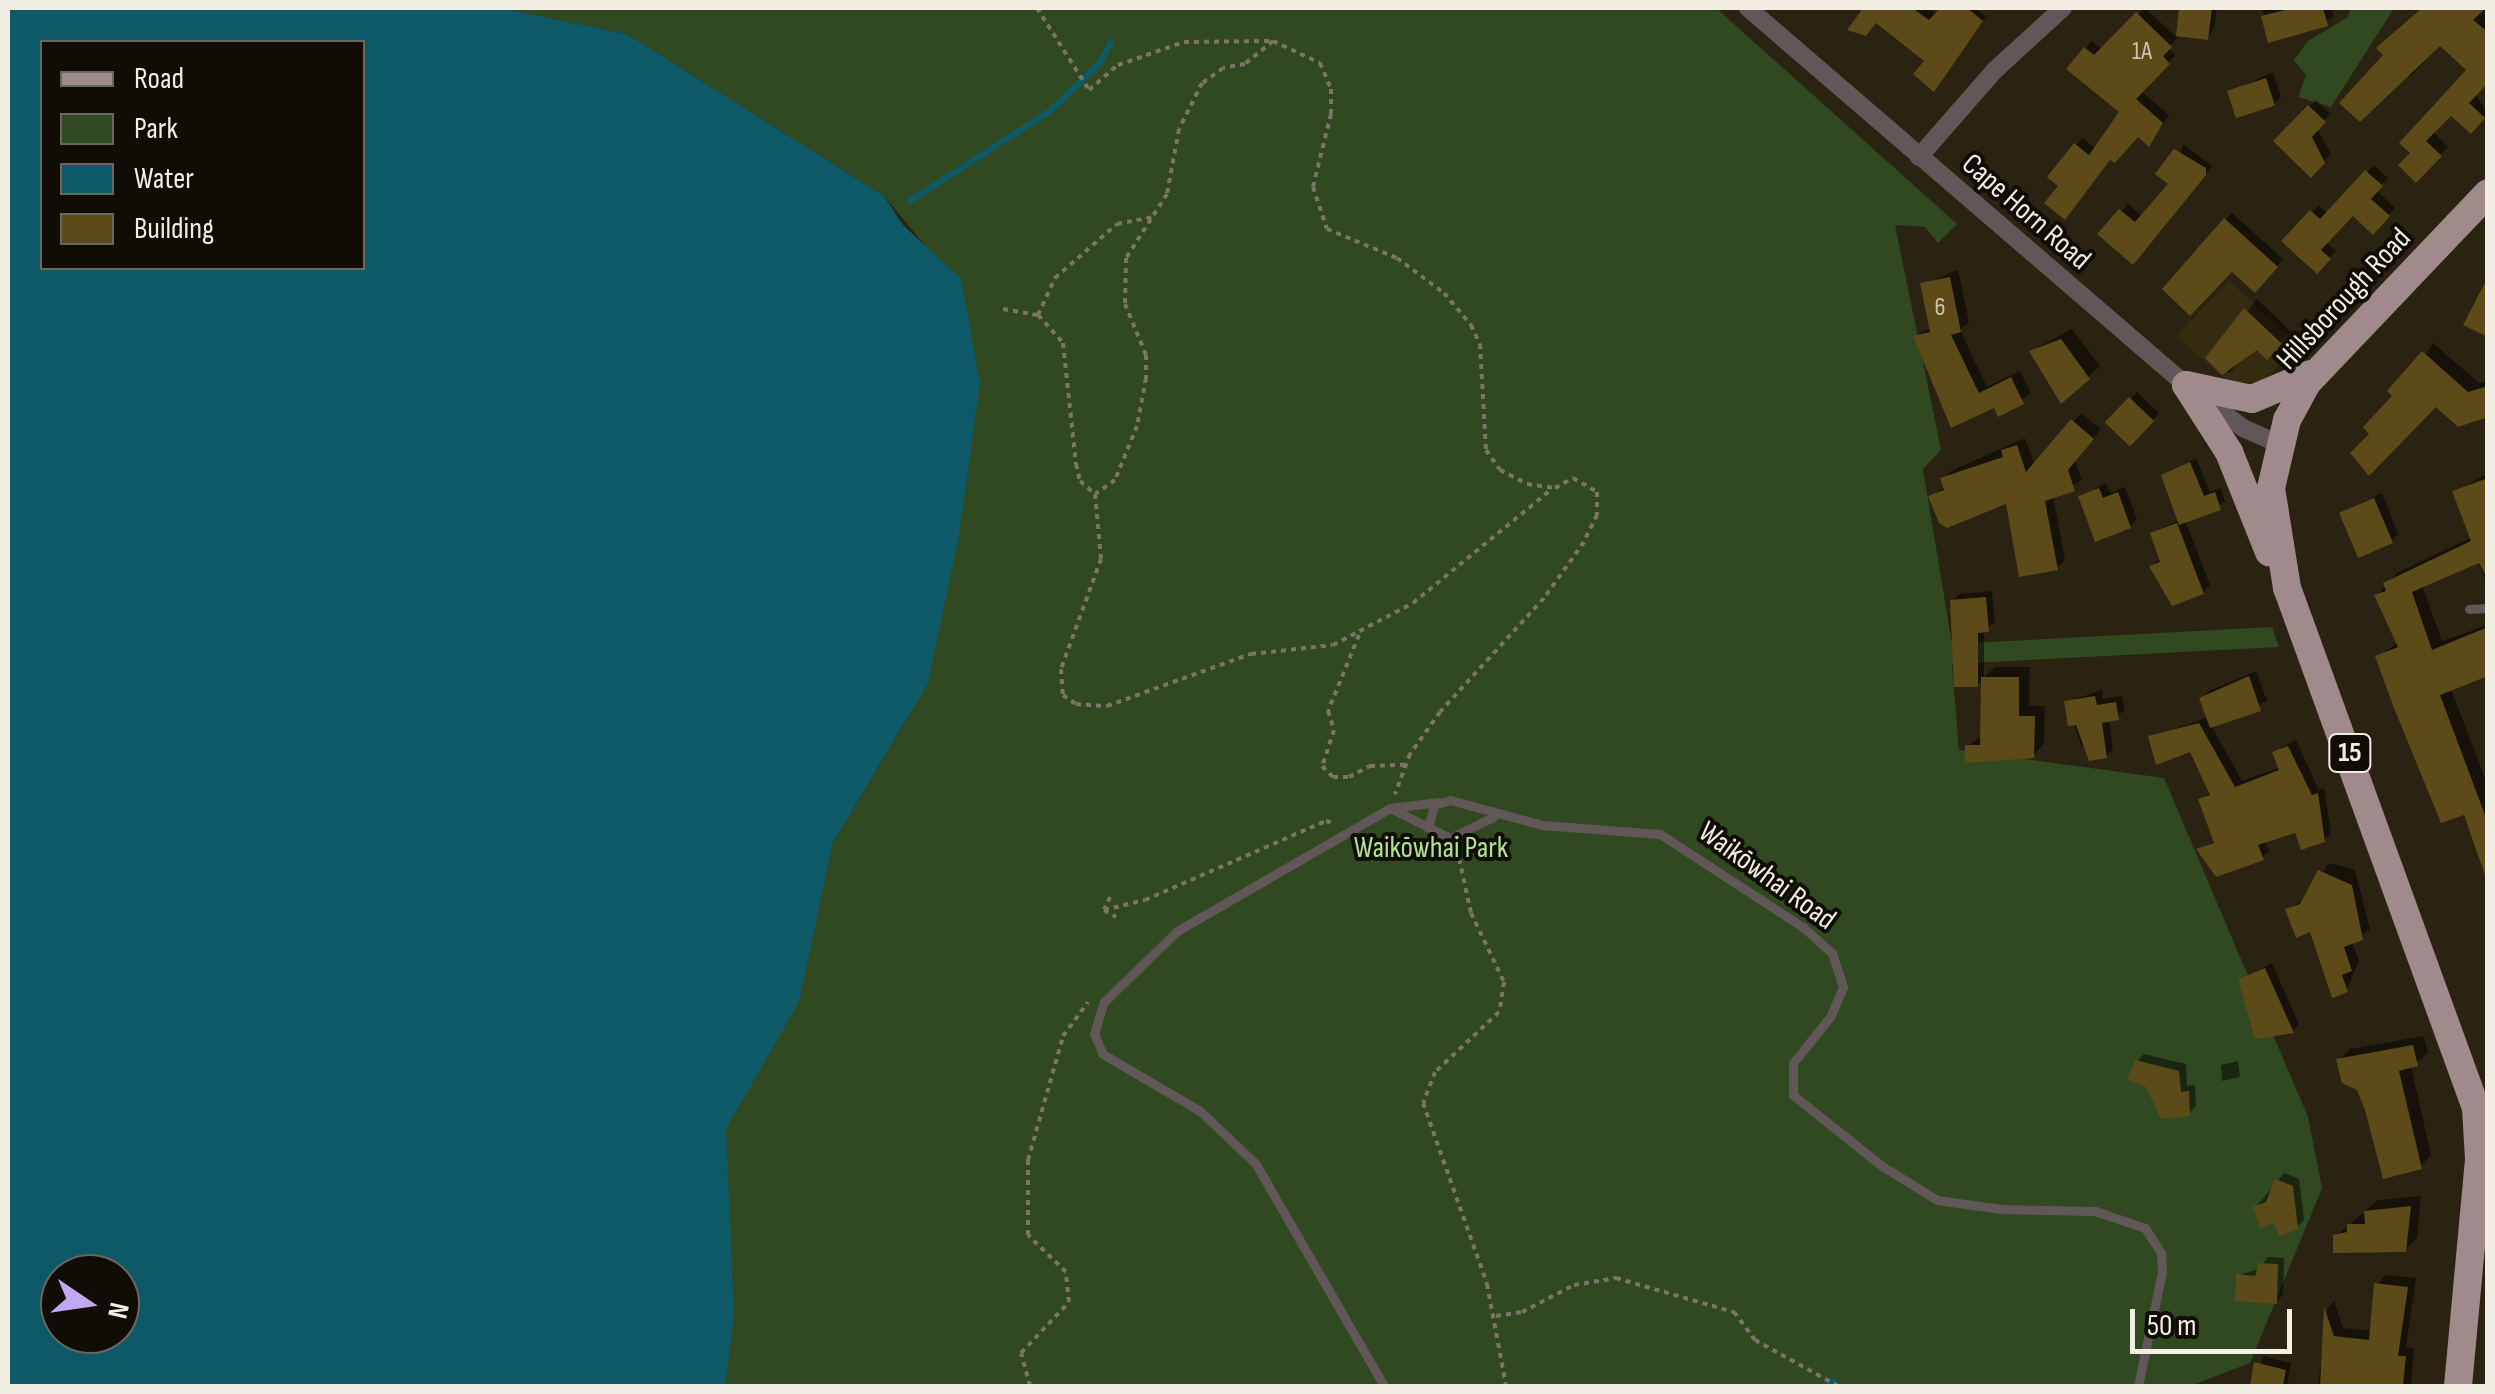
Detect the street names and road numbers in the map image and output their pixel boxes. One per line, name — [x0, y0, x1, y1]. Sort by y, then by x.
street label: Cape Horn Road — [1954, 146, 2098, 278]
street label: Hillsborough Road — [2269, 221, 2419, 377]
road number: 15 — [2328, 730, 2372, 776]
street label: Waikōwhai Road — [1691, 814, 1843, 938]

